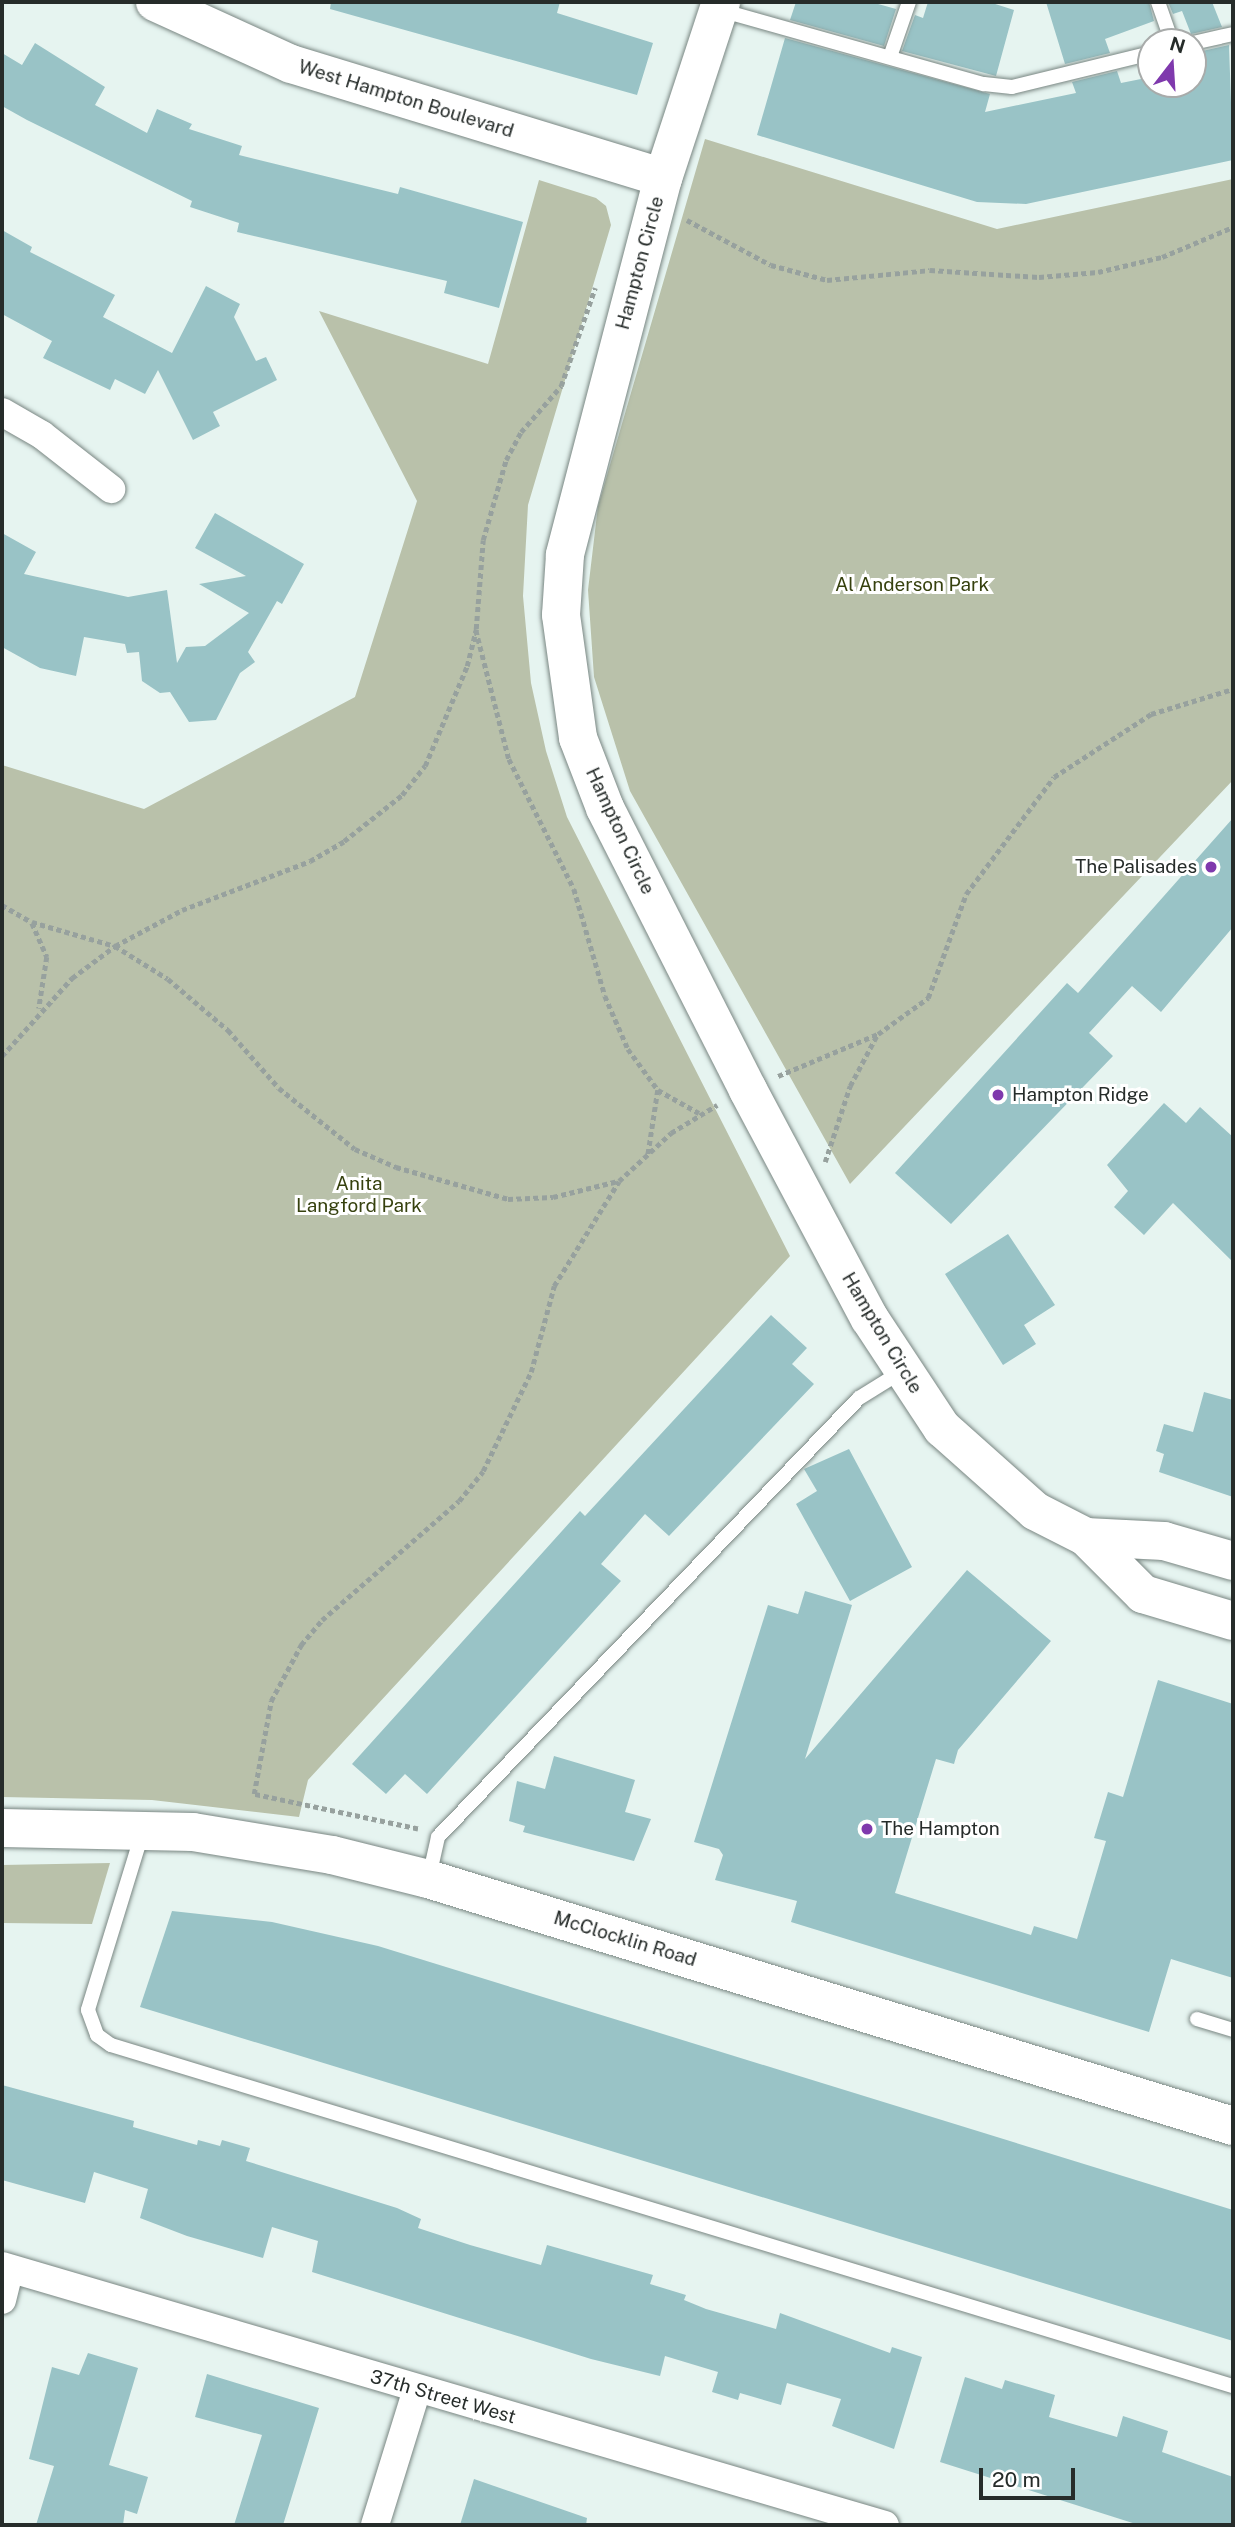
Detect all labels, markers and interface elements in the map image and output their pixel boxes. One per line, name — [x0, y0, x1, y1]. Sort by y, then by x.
north arrow — [1137, 28, 1207, 98]
text: N — [1167, 32, 1188, 58]
street label: West Hampton Boulevard — [296, 55, 516, 143]
street label: Hampton Circle — [611, 194, 669, 332]
park label: Al Anderson Park — [835, 574, 989, 596]
street label: Hampton Circle — [581, 764, 659, 898]
place label: The Palisades — [1075, 856, 1197, 878]
marker: The Palisades — [1203, 859, 1219, 875]
place label: Hampton Ridge — [1012, 1084, 1149, 1106]
marker: Hampton Ridge — [990, 1087, 1006, 1103]
park label: Anita Langford Park — [296, 1173, 422, 1217]
street label: Hampton Circle — [837, 1268, 927, 1398]
place label: The Hampton — [881, 1818, 1000, 1840]
marker: The Hampton — [859, 1821, 875, 1837]
street label: McClocklin Road — [551, 1906, 699, 1972]
street label: 37th Street West — [367, 2365, 519, 2429]
scale bar — [983, 2454, 1079, 2498]
text: 20 m — [992, 2467, 1041, 2492]

